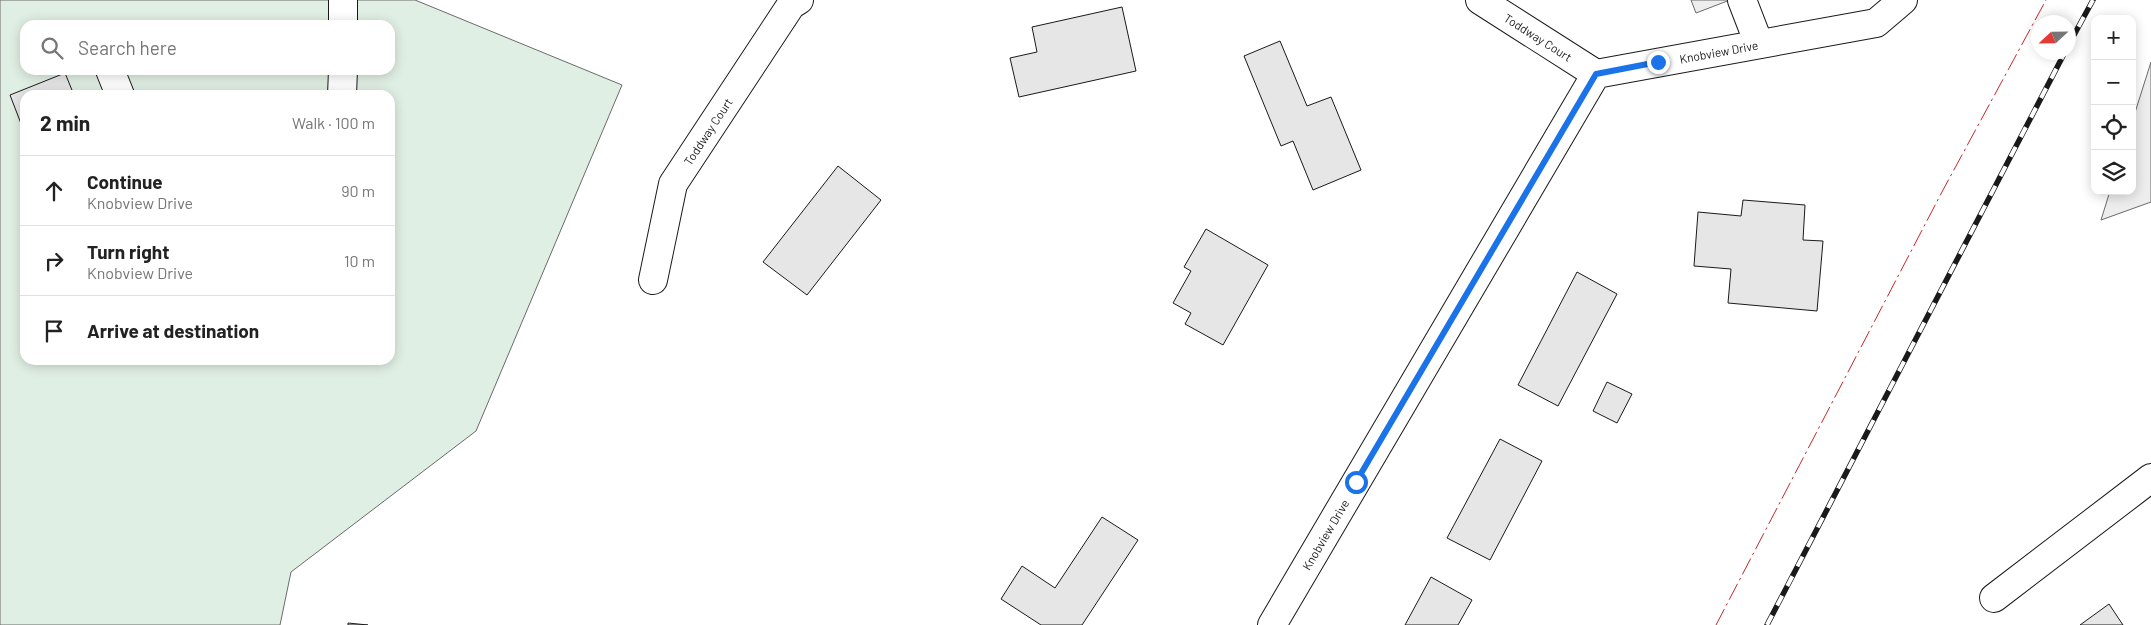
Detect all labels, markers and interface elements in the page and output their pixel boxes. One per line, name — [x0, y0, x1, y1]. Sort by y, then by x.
street label: Toddway Court — [1502, 10, 1575, 64]
north arrow — [2031, 15, 2076, 60]
map controls — [2091, 15, 2136, 195]
button: + — [2091, 15, 2136, 60]
search box — [20, 20, 395, 75]
icon: search — [38, 34, 66, 62]
text: Search here — [78, 36, 177, 59]
street label: Knobview Drive — [1678, 38, 1759, 66]
route end — [1647, 51, 1670, 74]
button: − — [2091, 60, 2136, 105]
street label: Toddway Court — [680, 95, 735, 168]
button: locate — [2091, 105, 2136, 150]
text: 2 min — [40, 110, 90, 135]
text: Walk · 100 m — [292, 113, 375, 132]
button: layers — [2091, 150, 2136, 195]
text: Continue — [87, 170, 163, 193]
icon: ahead — [40, 177, 68, 205]
text: 90 m — [341, 181, 375, 200]
text: Knobview Drive — [87, 193, 193, 212]
text: Turn right — [87, 240, 169, 263]
icon: right — [40, 247, 68, 275]
text: 10 m — [344, 251, 375, 270]
text: Knobview Drive — [87, 263, 193, 282]
icon: arrive — [40, 317, 68, 345]
text: Arrive at destination — [87, 319, 259, 342]
route start — [1345, 471, 1368, 494]
street label: Knobview Drive — [1299, 497, 1351, 572]

